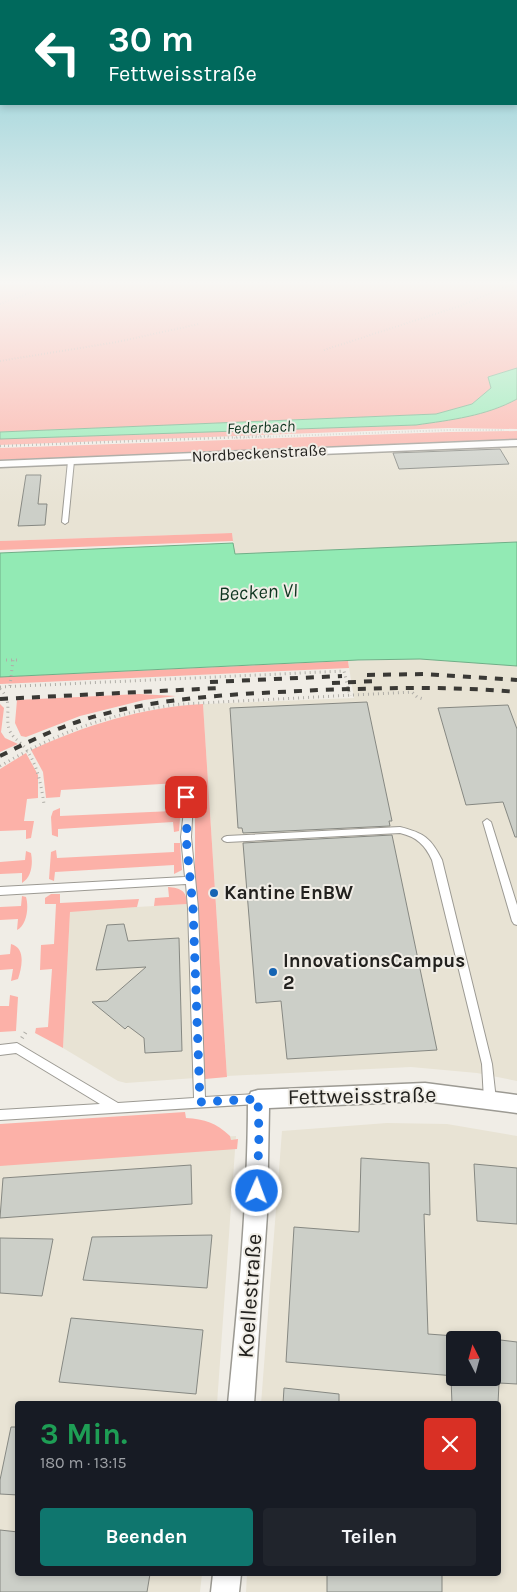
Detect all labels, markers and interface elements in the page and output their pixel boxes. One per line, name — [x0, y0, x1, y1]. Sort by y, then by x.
text: 30 m — [108, 19, 194, 60]
icon: left — [25, 20, 90, 85]
text: Fettweisstraße — [108, 61, 257, 87]
water label: Federbach — [226, 416, 296, 438]
street label: Nordbeckenstraße — [191, 440, 327, 466]
water label: Becken VI — [218, 578, 298, 606]
pin — [165, 776, 207, 818]
icon: arrive — [172, 783, 200, 811]
place label: Kantine EnBW — [224, 882, 353, 904]
marker: Kantine EnBW — [208, 887, 220, 899]
place label: InnovationsCampus 2 — [283, 950, 465, 994]
marker: InnovationsCampus 2 — [267, 966, 279, 978]
street label: Fettweisstraße — [287, 1082, 437, 1110]
position arrow — [230, 1164, 282, 1216]
street label: Koellestraße — [233, 1233, 267, 1359]
north arrow — [446, 1331, 501, 1386]
map controls — [446, 1331, 501, 1386]
text: 3 Min. — [40, 1416, 127, 1452]
button: close — [424, 1418, 476, 1470]
text: 180 m · 13:15 — [40, 1453, 127, 1472]
button: Beenden — [40, 1508, 253, 1566]
button: Teilen — [263, 1508, 476, 1566]

